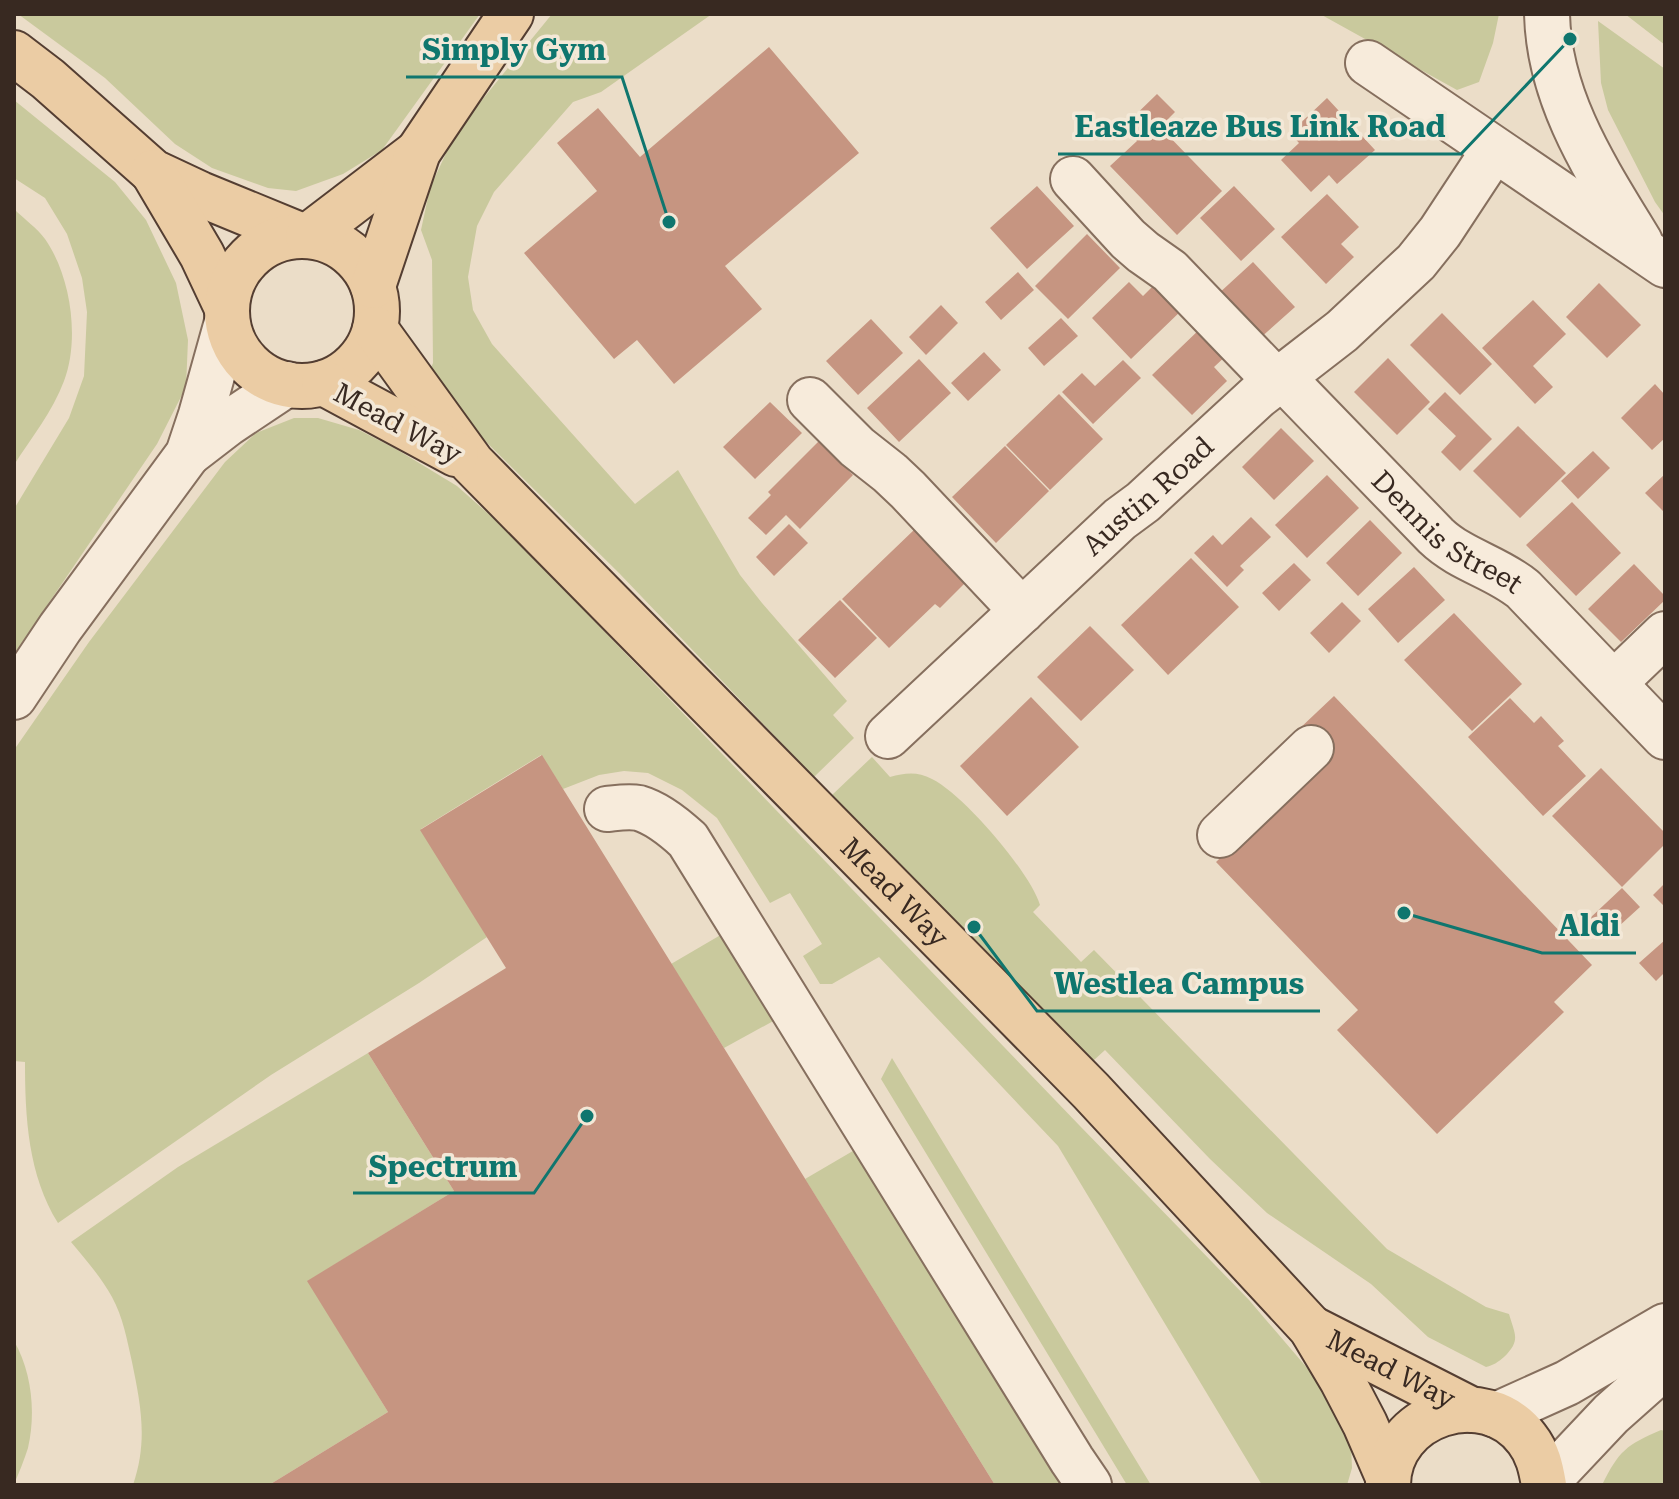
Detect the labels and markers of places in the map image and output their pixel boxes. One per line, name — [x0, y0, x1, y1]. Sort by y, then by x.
callout: Simply Gym — [406, 23, 622, 77]
callout: Eastleaze Bus Link Road — [1058, 100, 1461, 154]
callout: Aldi — [1542, 899, 1636, 953]
callout: Westlea Campus — [1037, 957, 1320, 1011]
callout: Spectrum — [353, 1139, 534, 1193]

